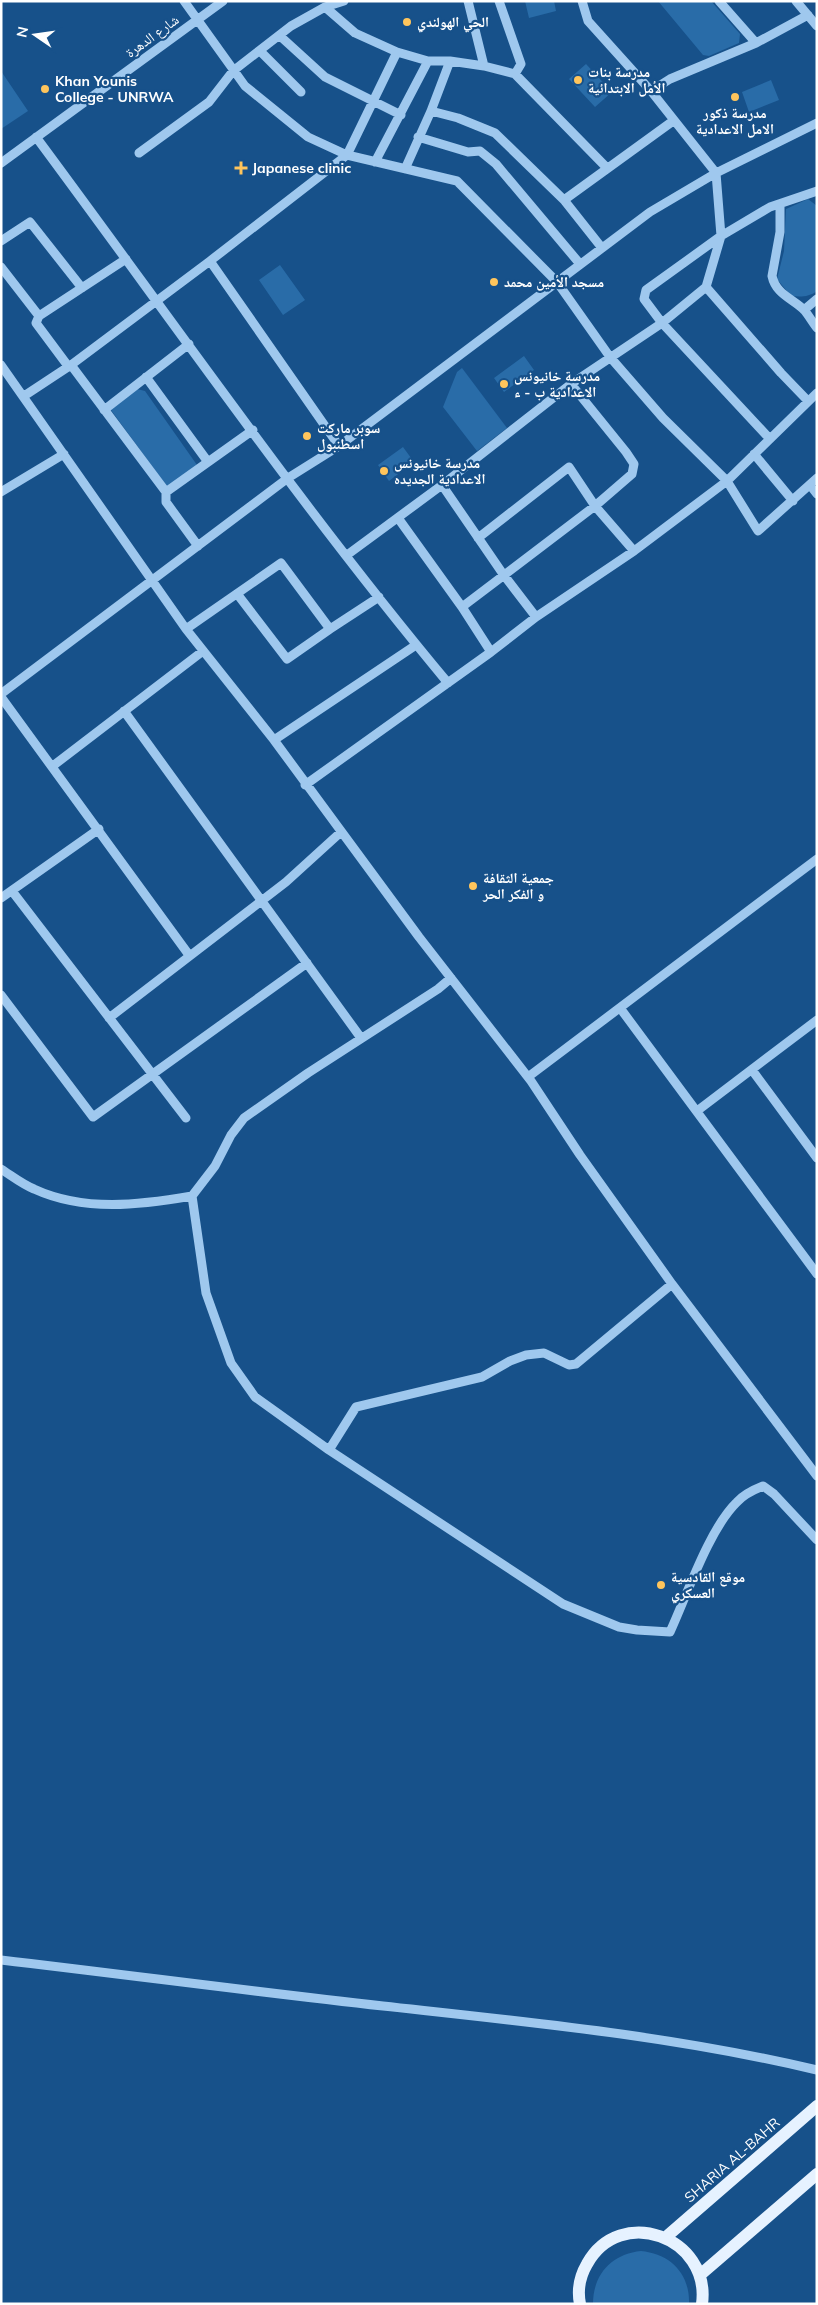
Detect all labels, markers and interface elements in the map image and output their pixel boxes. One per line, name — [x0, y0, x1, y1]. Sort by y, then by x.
north arrow — [10, 10, 60, 60]
street label: شارع الدهرة — [122, 11, 183, 62]
place label: الحي الهولندي — [417, 13, 489, 33]
marker: الحي الهولندي — [401, 16, 413, 28]
text: N — [12, 25, 32, 39]
place label: مدرسة بنات الأمل الابتدائية — [588, 63, 665, 97]
place label: Khan Younis College - UNRWA — [55, 72, 174, 106]
marker: مدرسة بنات الأمل الابتدائية — [572, 74, 584, 86]
marker: Khan Younis College - UNRWA — [39, 83, 51, 95]
marker: مدرسة ذكور الامل الاعدادية — [729, 91, 741, 103]
place label: مدرسة ذكور الامل الاعدادية — [696, 104, 774, 138]
place label: Japanese clinic — [252, 159, 351, 177]
marker: Japanese clinic — [234, 161, 248, 175]
place label: مسجد الأمين محمد — [504, 273, 604, 291]
marker: مسجد الأمين محمد — [488, 276, 500, 288]
place label: مدرسة خانيونس الاعدادية ب - ء — [514, 367, 600, 401]
marker: مدرسة خانيونس الاعدادية ب - ء — [498, 378, 510, 390]
place label: سوبر ماركت اسطنبول — [317, 419, 381, 453]
marker: سوبر ماركت اسطنبول — [301, 430, 313, 442]
place label: مدرسة خانيونس الاعدادية الجديده — [394, 454, 485, 488]
marker: مدرسة خانيونس الاعدادية الجديده — [378, 465, 390, 477]
place label: جمعية الثقافة و الفكر الحر — [482, 869, 554, 903]
marker: جمعية الثقافة و الفكر الحر — [467, 880, 479, 892]
place label: موقع القادسية العسكري — [671, 1568, 745, 1604]
marker: موقع القادسية العسكري — [655, 1579, 667, 1591]
street label: SHARIA AL-BAHR — [681, 2113, 784, 2206]

